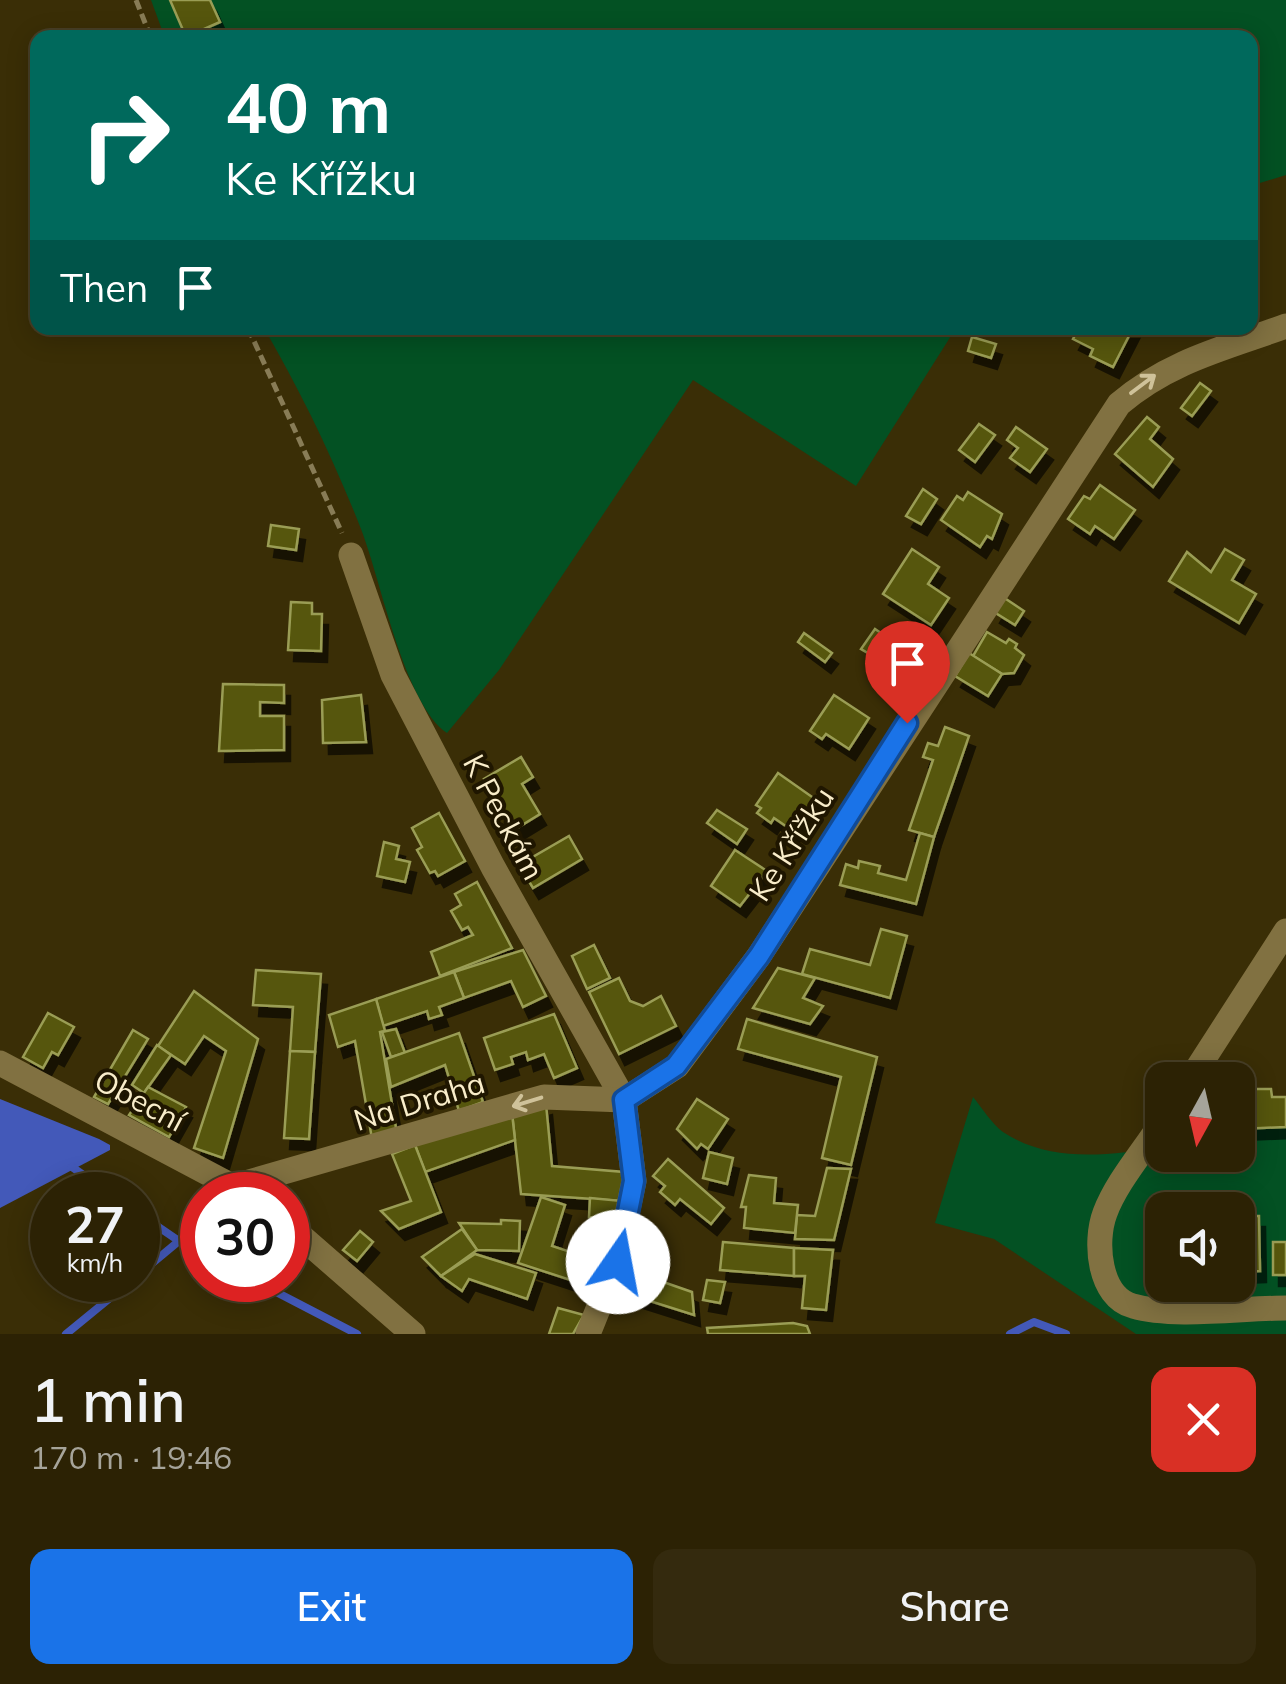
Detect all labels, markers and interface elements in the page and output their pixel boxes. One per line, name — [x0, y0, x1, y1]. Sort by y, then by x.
text: 40 m — [225, 63, 391, 151]
icon: right — [60, 70, 190, 200]
text: Ke Křížku — [225, 150, 417, 206]
icon: arrive — [168, 260, 223, 315]
text: Then — [60, 264, 148, 312]
one-way arrow — [1129, 374, 1156, 395]
pin — [865, 621, 950, 724]
icon: arrive — [880, 636, 935, 691]
street label: K Peckám — [455, 748, 553, 886]
street label: Ke Křížku — [740, 780, 842, 908]
street label: Obecní — [88, 1060, 193, 1140]
north arrow — [1145, 1062, 1255, 1172]
map controls — [1145, 1062, 1255, 1302]
street label: Na Draha — [349, 1063, 489, 1139]
one-way arrow — [512, 1094, 543, 1112]
speed limit sign: 30 — [180, 1172, 310, 1302]
button: sound — [1145, 1192, 1255, 1302]
text: 27 — [65, 1193, 125, 1256]
position arrow — [566, 1210, 670, 1314]
text: km/h — [67, 1247, 123, 1278]
text: 1 min — [30, 1362, 186, 1437]
button: close — [1151, 1367, 1256, 1472]
text: 170 m · 19:46 — [30, 1437, 232, 1477]
button: Exit — [30, 1549, 633, 1664]
button: Share — [653, 1549, 1256, 1664]

